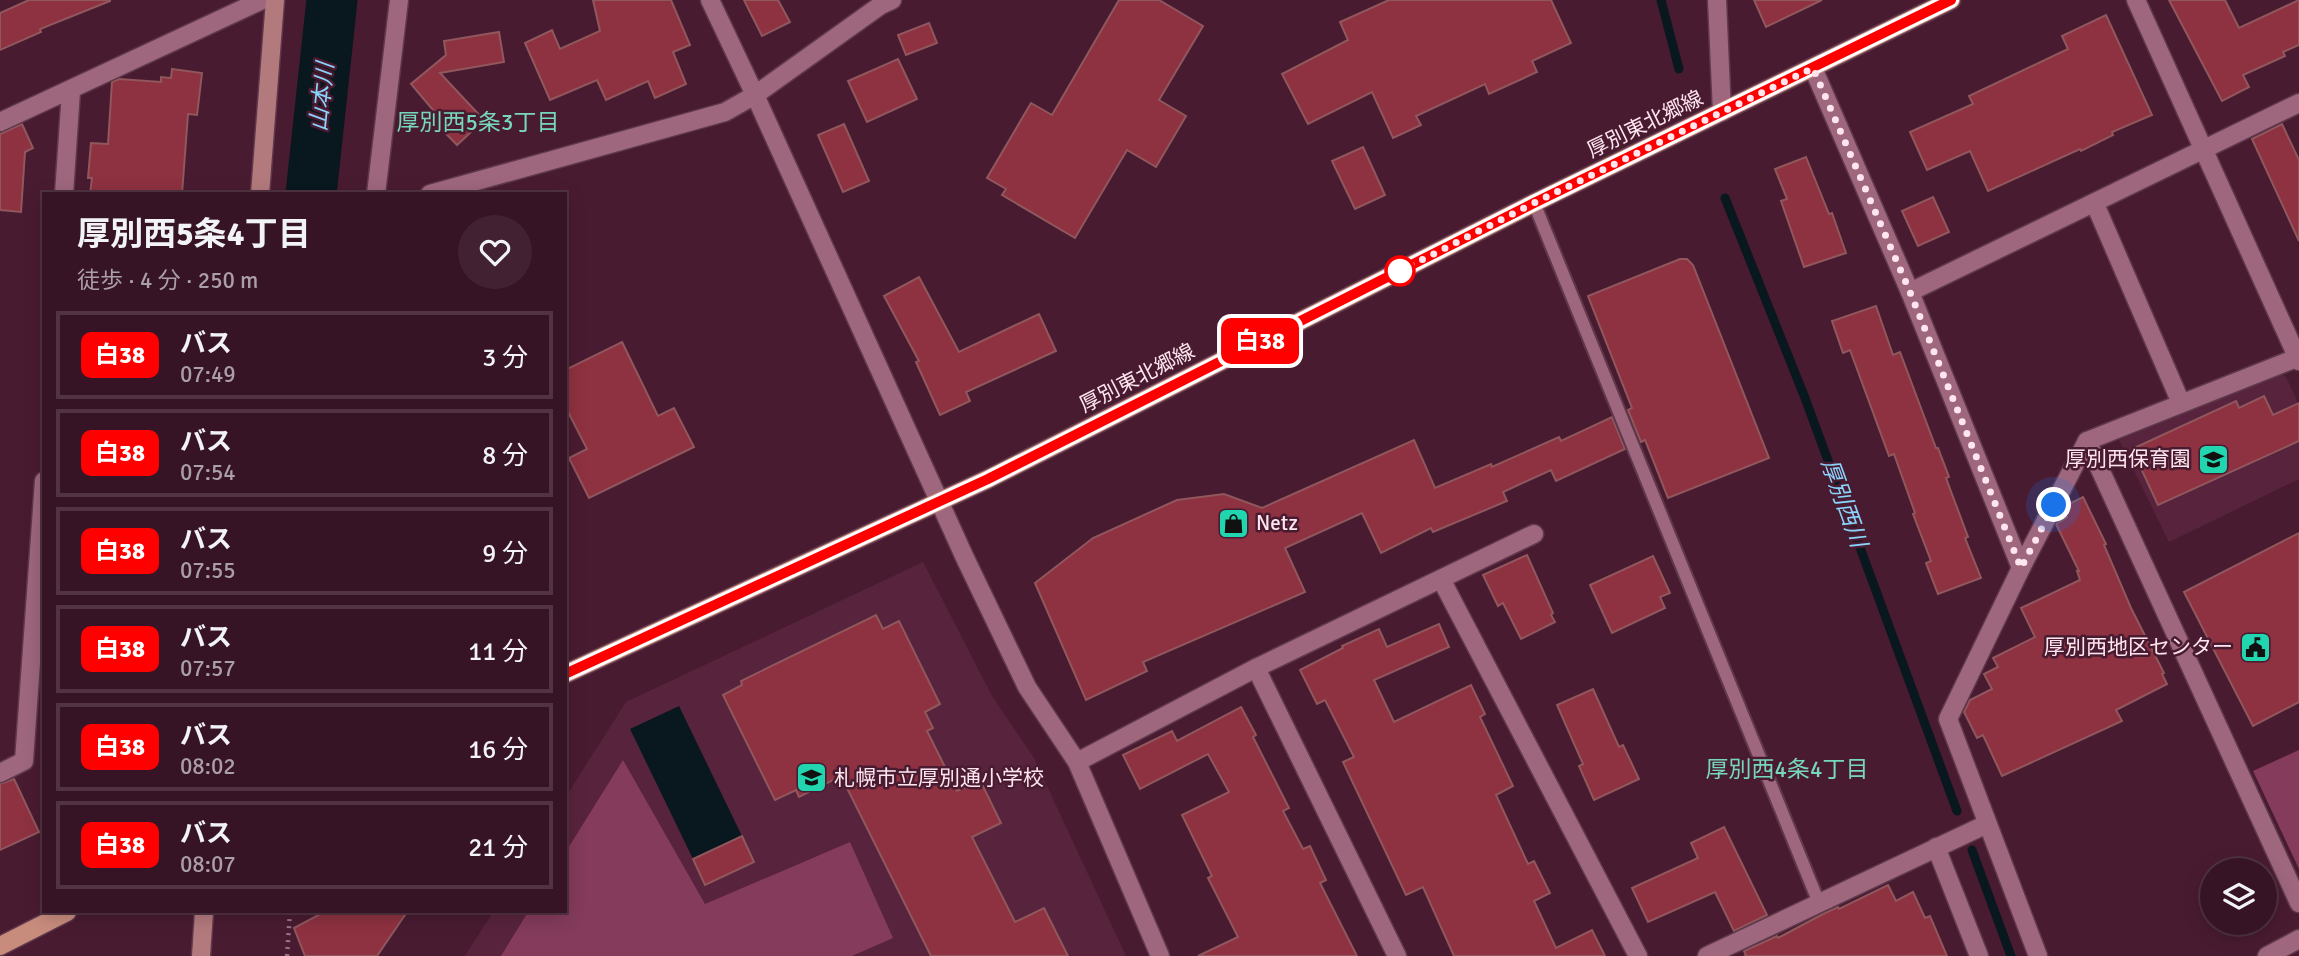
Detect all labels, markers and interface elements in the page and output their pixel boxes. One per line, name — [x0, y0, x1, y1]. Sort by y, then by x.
water label: 山本川 — [304, 58, 340, 133]
street label: 厚別東北郷線 — [1583, 85, 1707, 163]
district label: 厚別西5条3丁目 — [397, 108, 559, 137]
text: 厚別西5条4丁目 — [77, 214, 311, 255]
button: heart — [458, 215, 532, 289]
unlabelled marker — [1385, 256, 1415, 286]
text: 徒歩 · 4 分 · 250 m — [77, 266, 258, 295]
line badge: 白38 — [1220, 318, 1300, 364]
text: 白38 — [1235, 326, 1285, 356]
text: バス — [180, 328, 232, 360]
street label: 厚別東北郷線 — [1075, 338, 1199, 418]
text: 白38 — [95, 340, 145, 370]
text: 3 分 — [482, 342, 528, 374]
text: 07:49 — [180, 360, 236, 389]
text: バス — [180, 426, 232, 458]
text: 白38 — [95, 438, 145, 468]
text: 8 分 — [482, 440, 528, 472]
school or university icon: 厚別西保育園 — [2197, 442, 2231, 476]
place label: 厚別西保育園 — [2065, 446, 2191, 472]
water label: 厚別西川 — [1815, 455, 1874, 554]
text: 07:54 — [180, 458, 236, 487]
your location — [2036, 487, 2071, 522]
shop icon: Netz — [1216, 506, 1250, 540]
place label: Netz — [1256, 510, 1298, 536]
text: バス — [180, 524, 232, 556]
text: 白38 — [95, 536, 145, 566]
text: 9 分 — [482, 538, 528, 570]
text: 07:55 — [180, 556, 236, 585]
text: バス — [180, 622, 232, 654]
public building icon: 厚別西地区センター — [2239, 630, 2273, 664]
text: 白38 — [95, 634, 145, 664]
place label: 厚別西地区センター — [2044, 634, 2233, 660]
text: 11 分 — [468, 636, 528, 668]
text: 07:57 — [180, 654, 236, 683]
text: バス — [180, 720, 232, 752]
text: 白38 — [95, 732, 145, 762]
text: 16 分 — [468, 734, 528, 766]
text: 08:02 — [180, 752, 236, 781]
district label: 厚別西4条4丁目 — [1706, 755, 1868, 784]
school or university icon: 札幌市立厚別通小学校 — [794, 761, 828, 795]
place label: 札幌市立厚別通小学校 — [834, 765, 1044, 791]
text: バス — [180, 818, 232, 850]
text: 白38 — [95, 830, 145, 860]
text: 21 分 — [468, 832, 528, 864]
text: 08:07 — [180, 850, 236, 879]
map controls — [2200, 858, 2277, 935]
button: layers — [2200, 858, 2277, 935]

